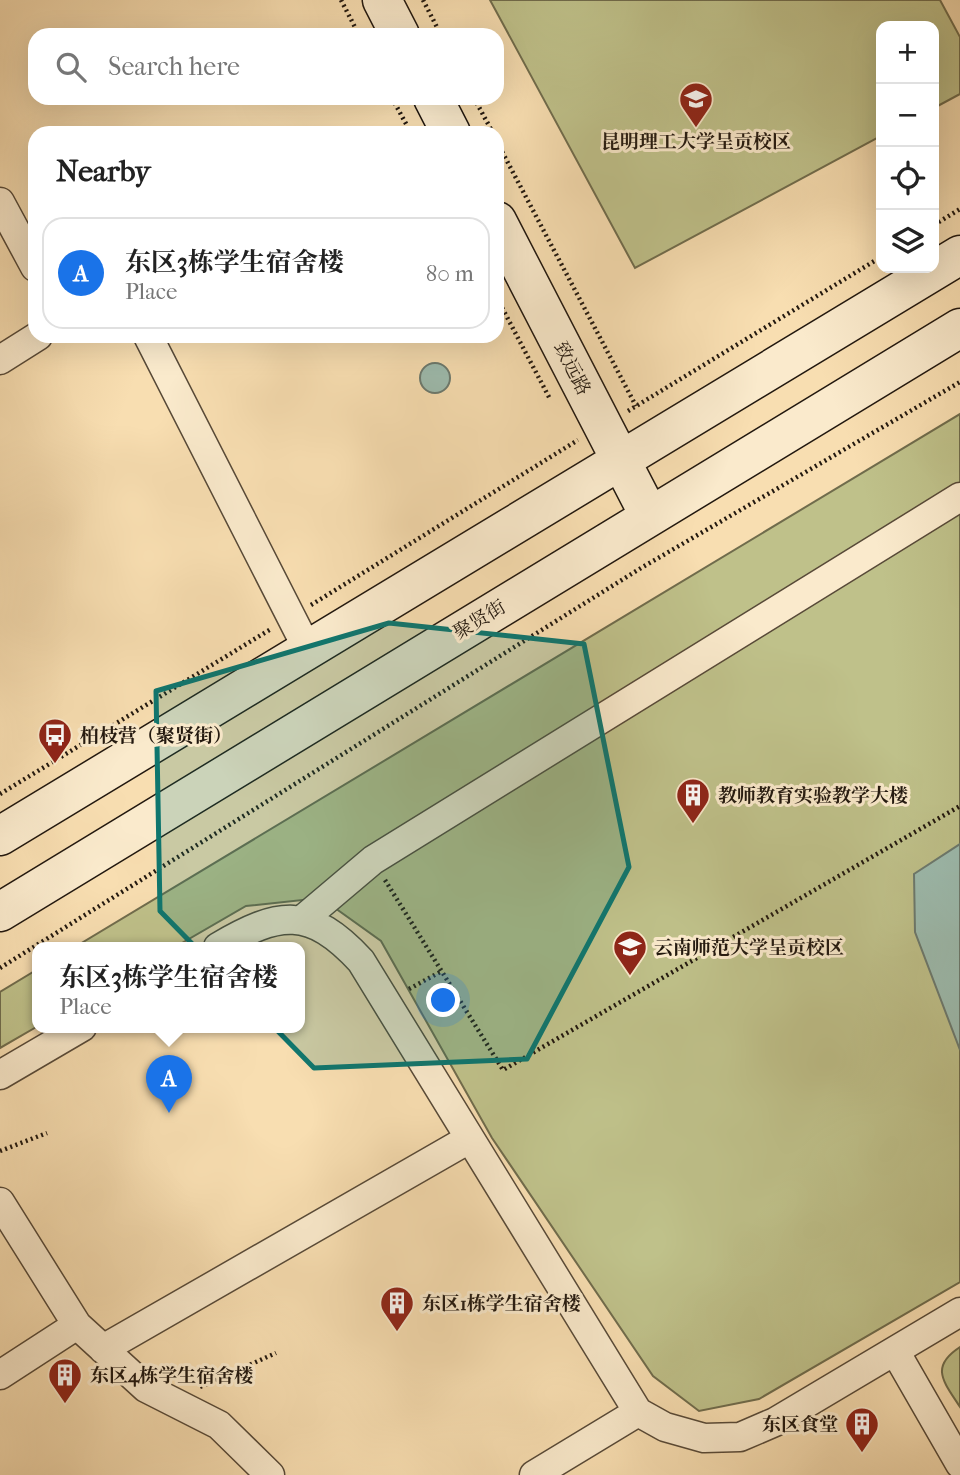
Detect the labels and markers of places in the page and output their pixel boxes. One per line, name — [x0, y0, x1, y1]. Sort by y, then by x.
school or university icon: 昆明理工大学呈贡校区 — [677, 80, 715, 129]
place label: 昆明理工大学呈贡校区 — [601, 131, 791, 153]
bus stop icon: 柏枝营（聚贤街） — [36, 716, 74, 765]
place label: 柏枝营（聚贤街） — [80, 725, 232, 747]
building icon: 教师教育实验教学大楼 — [674, 776, 712, 825]
place label: 教师教育实验教学大楼 — [718, 785, 908, 807]
school or university icon: 云南师范大学呈贡校区 — [611, 928, 649, 977]
place label: 云南师范大学呈贡校区 — [654, 937, 844, 959]
pin: A — [146, 1055, 192, 1113]
building icon: 东区1栋学生宿舍楼 — [378, 1284, 416, 1333]
place label: 东区1栋学生宿舍楼 — [422, 1293, 581, 1315]
building icon: 东区4栋学生宿舍楼 — [46, 1356, 84, 1405]
place label: 东区4栋学生宿舍楼 — [90, 1365, 253, 1387]
building icon: 东区食堂 — [843, 1405, 881, 1454]
place label: 东区食堂 — [762, 1414, 838, 1436]

